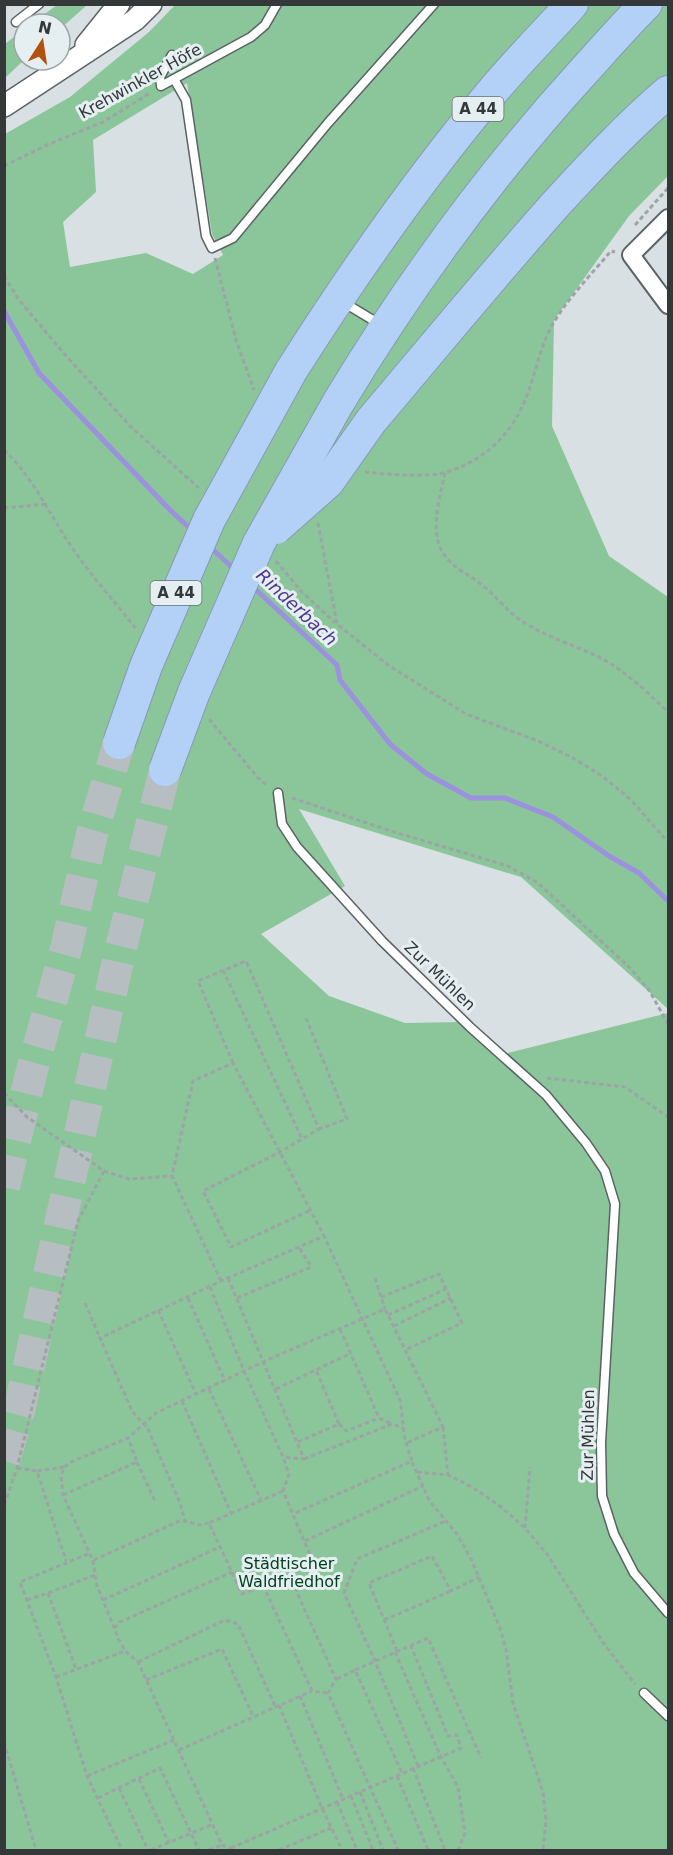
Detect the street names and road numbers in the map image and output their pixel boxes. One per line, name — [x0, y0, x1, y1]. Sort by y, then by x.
street label: Krehwinkler Höfe — [76, 40, 204, 122]
road number: A 44 — [452, 97, 504, 121]
road number: A 44 — [150, 581, 201, 605]
street label: Zur Mühlen — [401, 937, 479, 1015]
street label: Zur Mühlen — [578, 1389, 598, 1481]

